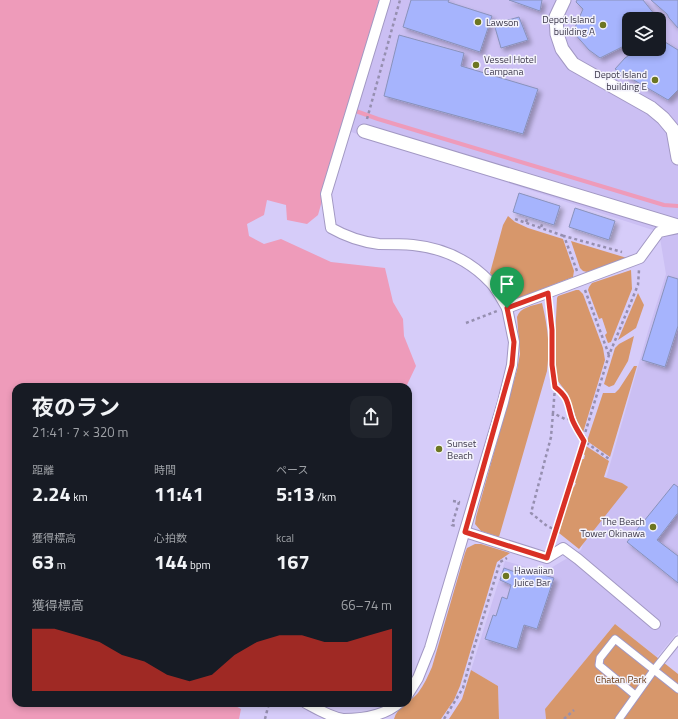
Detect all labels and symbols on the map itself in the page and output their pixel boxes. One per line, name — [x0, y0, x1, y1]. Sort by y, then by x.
place label: Depot Island building A — [542, 12, 595, 39]
place label: Lawson — [486, 15, 519, 30]
marker: Lawson — [473, 17, 483, 27]
marker: Depot Island building A — [598, 20, 608, 30]
place label: Vessel Hotel Campana — [484, 52, 536, 79]
marker: Vessel Hotel Campana — [471, 60, 481, 70]
place label: Depot Island building E — [594, 67, 647, 94]
marker: Depot Island building E — [650, 75, 660, 85]
pin — [490, 267, 524, 308]
place label: Sunset Beach — [447, 436, 477, 463]
marker: Sunset Beach — [434, 444, 444, 454]
place label: The Beach Tower Okinawa — [581, 514, 645, 541]
marker: The Beach Tower Okinawa — [648, 522, 658, 532]
place label: Hawaiian Juice Bar — [514, 563, 553, 590]
marker: Hawaiian Juice Bar — [501, 571, 511, 581]
park label: Chatan Park — [595, 672, 647, 687]

